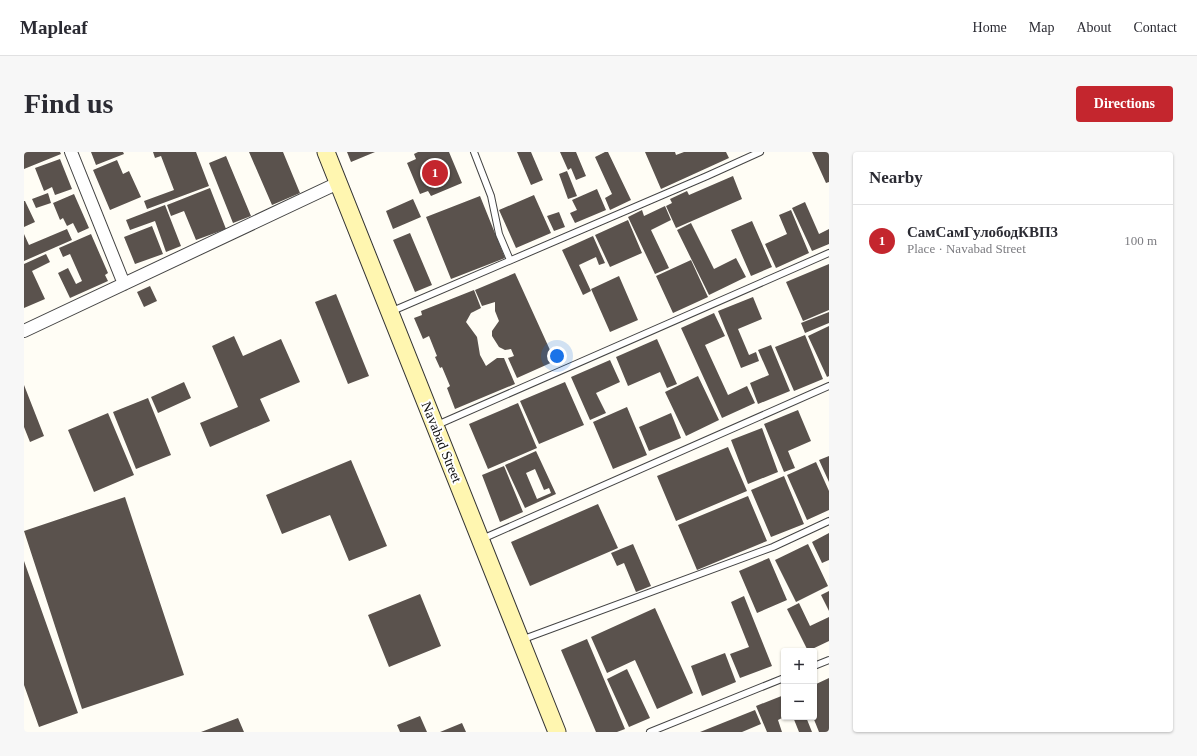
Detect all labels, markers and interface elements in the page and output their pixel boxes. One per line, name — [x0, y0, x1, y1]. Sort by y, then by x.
text: Mapleaf — [20, 17, 88, 38]
text: Home — [973, 20, 1007, 35]
text: Map — [1029, 20, 1054, 35]
text: About — [1076, 20, 1111, 35]
text: Contact — [1133, 20, 1177, 35]
button: Directions — [1076, 86, 1173, 122]
text: Find us — [24, 88, 114, 119]
pin: 1 — [422, 158, 448, 188]
text: Nearby — [869, 168, 923, 187]
text: СамСамГулободКВП3 — [907, 224, 1058, 240]
text: 1 — [879, 233, 885, 248]
text: 100 m — [1124, 233, 1157, 248]
text: Place · Navabad Street — [907, 241, 1026, 256]
your location — [547, 346, 567, 366]
street label: Navabad Street — [418, 400, 465, 485]
map controls — [781, 648, 817, 720]
button: + — [781, 648, 817, 684]
button: − — [781, 684, 817, 720]

